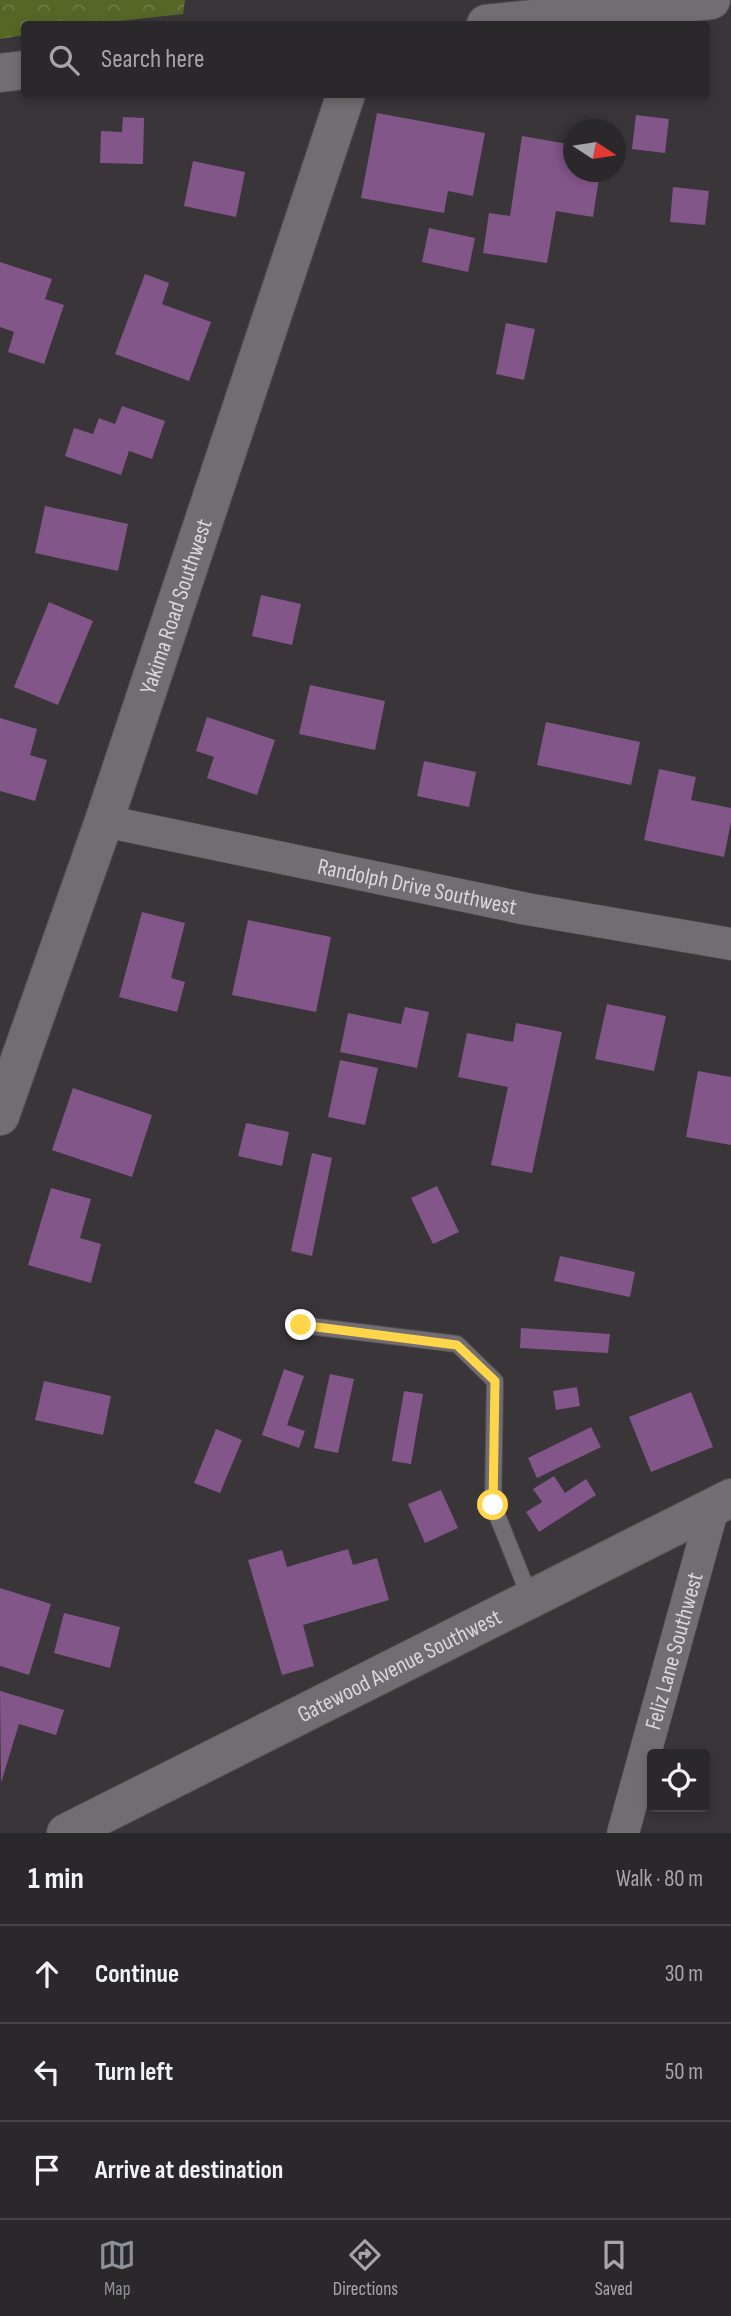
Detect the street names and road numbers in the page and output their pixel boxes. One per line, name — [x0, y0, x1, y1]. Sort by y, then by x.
street label: Yakima Road Southwest — [134, 515, 219, 698]
street label: Randolph Drive Southwest — [315, 853, 519, 921]
street label: Feliz Lane Southwest — [639, 1569, 710, 1733]
street label: Gatewood Avenue Southwest — [293, 1603, 506, 1729]

